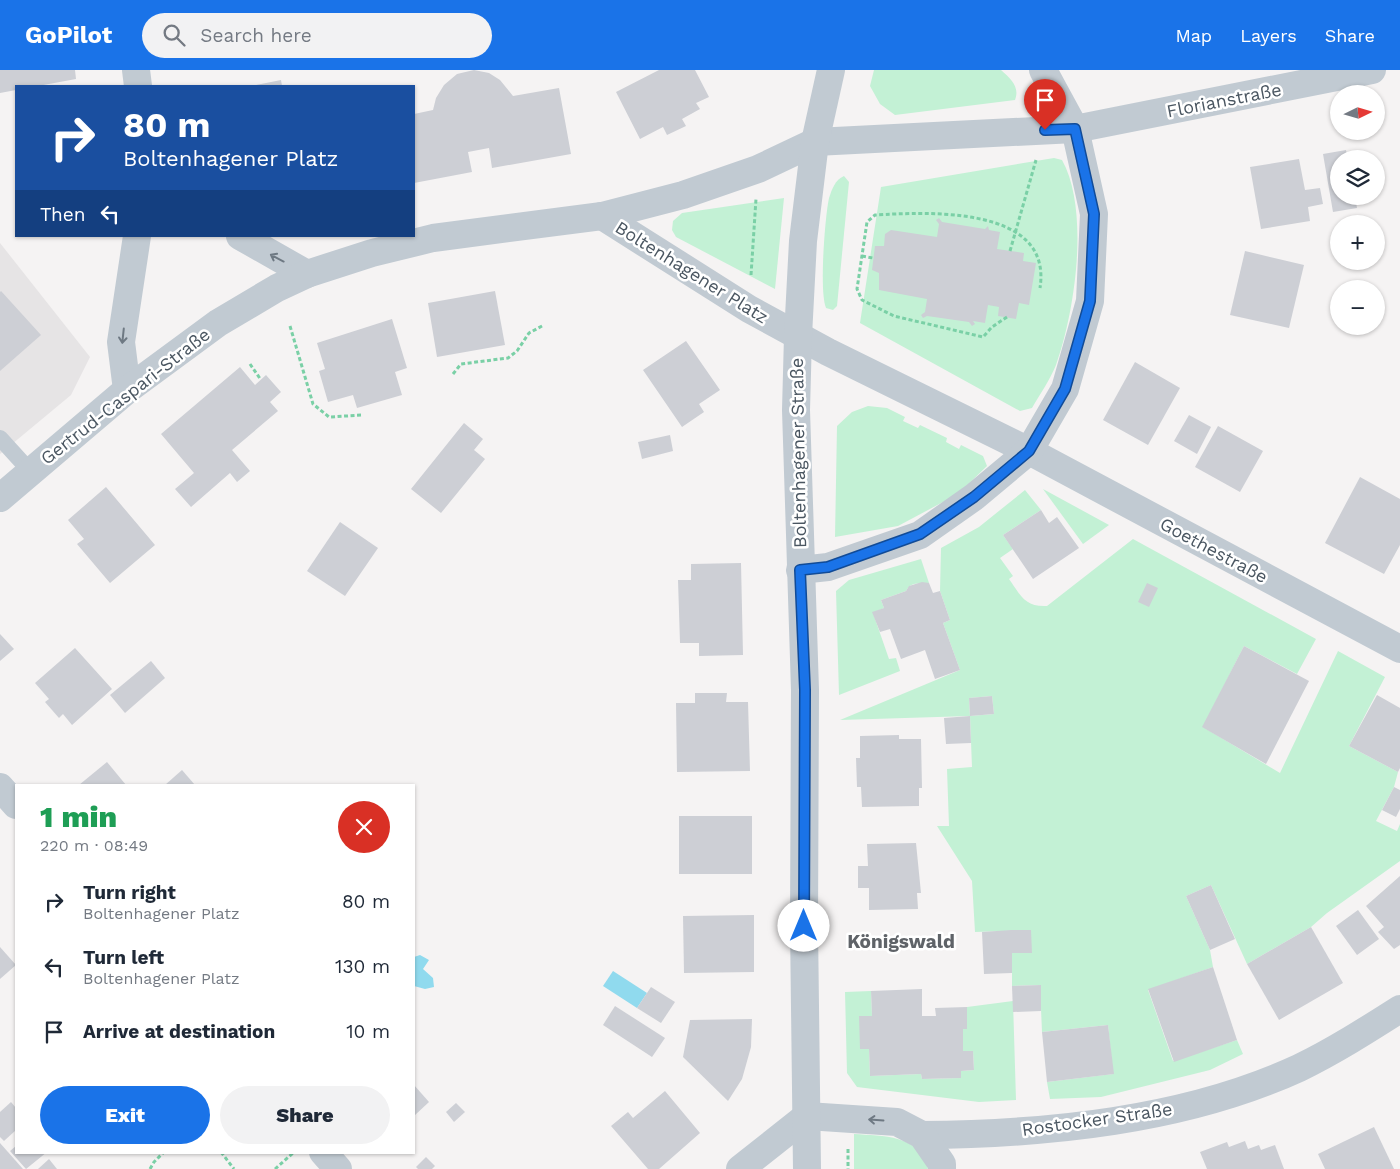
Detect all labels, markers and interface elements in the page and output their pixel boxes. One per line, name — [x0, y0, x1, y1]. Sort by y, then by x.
search box — [142, 13, 492, 58]
text: GoPilot — [25, 21, 112, 49]
icon: search — [160, 21, 188, 49]
text: Search here — [200, 24, 312, 47]
text: Map — [1175, 25, 1212, 46]
text: Layers — [1240, 25, 1297, 46]
text: Share — [1325, 25, 1375, 46]
pin — [1024, 79, 1066, 130]
street label: Florianstraße — [1165, 79, 1283, 121]
north arrow — [1330, 85, 1385, 140]
map controls — [1330, 85, 1385, 335]
icon: arrive — [1031, 86, 1059, 114]
text: 80 m — [123, 104, 210, 146]
icon: right — [40, 105, 105, 170]
text: Boltenhagener Platz — [123, 146, 338, 171]
button: layers — [1330, 150, 1385, 205]
icon: left — [96, 200, 124, 228]
text: Then — [40, 203, 86, 226]
button: + — [1330, 215, 1385, 270]
street label: Boltenhagener Platz — [612, 216, 772, 328]
one-way arrow — [270, 253, 285, 263]
button: − — [1330, 280, 1385, 335]
street label: Gertrud-Caspari-Straße — [36, 323, 214, 469]
one-way arrow — [118, 327, 127, 343]
street label: Boltenhagener Straße — [786, 358, 810, 548]
street label: Goethestraße — [1157, 513, 1271, 587]
text: 1 min — [40, 799, 117, 834]
button: close — [338, 801, 390, 853]
text: 220 m · 08:49 — [40, 836, 148, 855]
text: Turn right — [83, 881, 176, 904]
icon: right — [40, 888, 68, 916]
text: 80 m — [342, 890, 390, 913]
position arrow — [777, 899, 829, 951]
text: Boltenhagener Platz — [83, 904, 240, 923]
district label: Königswald — [847, 930, 955, 953]
text: Turn left — [83, 946, 164, 969]
icon: left — [40, 953, 68, 981]
text: 130 m — [335, 955, 390, 978]
text: Boltenhagener Platz — [83, 969, 240, 988]
icon: arrive — [40, 1018, 68, 1046]
text: Arrive at destination — [83, 1020, 275, 1043]
text: 10 m — [346, 1020, 390, 1043]
button: Exit — [40, 1086, 210, 1144]
button: Share — [220, 1086, 390, 1144]
street label: Rostocker Straße — [1020, 1098, 1174, 1140]
one-way arrow — [868, 1115, 884, 1125]

